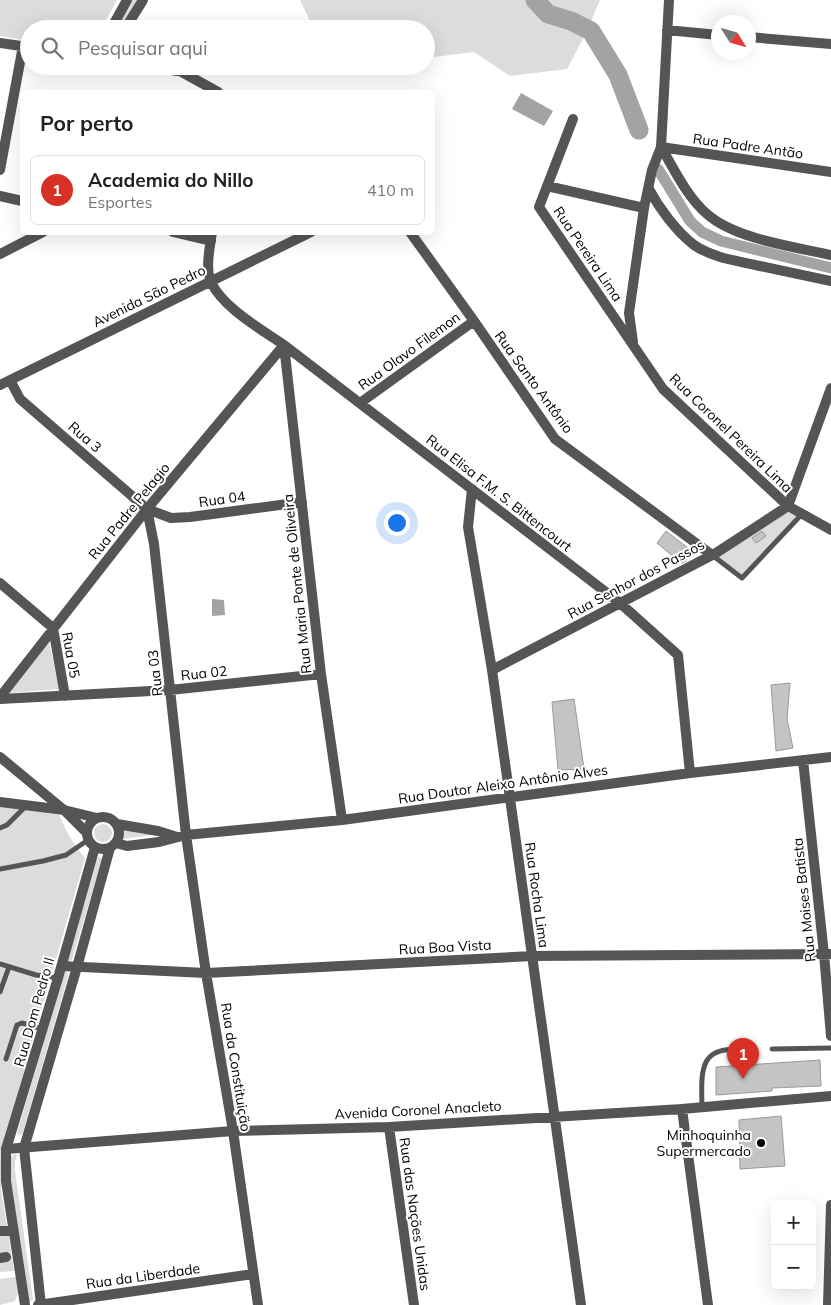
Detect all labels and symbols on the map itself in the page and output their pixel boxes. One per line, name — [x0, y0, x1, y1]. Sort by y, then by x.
north arrow — [711, 15, 756, 60]
street label: Rua Padre Antão — [692, 129, 804, 163]
street label: Rua Pereira Lima — [550, 203, 626, 305]
street label: Avenida São Pedro — [90, 261, 208, 331]
street label: Rua Olavo Filemon — [354, 308, 464, 394]
street label: Rua Santo Antônio — [491, 327, 577, 437]
street label: Rua Coronel Pereira Lima — [666, 370, 796, 496]
street label: Rua 3 — [65, 418, 105, 456]
street label: Rua Elisa F.M. S. Bittencourt — [422, 430, 576, 556]
street label: Rua Padre Pelagio — [84, 459, 174, 563]
street label: Rua 04 — [198, 487, 247, 511]
street label: Rua Maria Ponte de Oliveira — [279, 493, 315, 675]
your location — [384, 510, 410, 536]
street label: Rua Senhor dos Passos — [565, 535, 708, 623]
street label: Rua 05 — [58, 630, 84, 680]
street label: Rua 03 — [144, 649, 166, 697]
street label: Rua 02 — [180, 662, 228, 684]
street label: Rua Doutor Aleixo Antônio Alves — [397, 760, 609, 808]
street label: Rua Moises Batista — [789, 837, 819, 963]
street label: Rua Rocha Lima — [521, 841, 553, 949]
street label: Rua Boa Vista — [398, 936, 492, 958]
street label: Rua Dom Pedro II — [10, 955, 58, 1069]
street label: Rua da Constituição — [217, 1001, 255, 1133]
pin: 1 — [727, 1038, 759, 1079]
street label: Avenida Coronel Anacleto — [334, 1097, 502, 1123]
place label: Minhoquinha Supermercado — [657, 1126, 751, 1160]
street label: Rua das Nações Unidas — [395, 1136, 435, 1292]
marker: Minhoquinha Supermercado — [755, 1137, 767, 1149]
street label: Rua da Liberdade — [85, 1259, 201, 1293]

